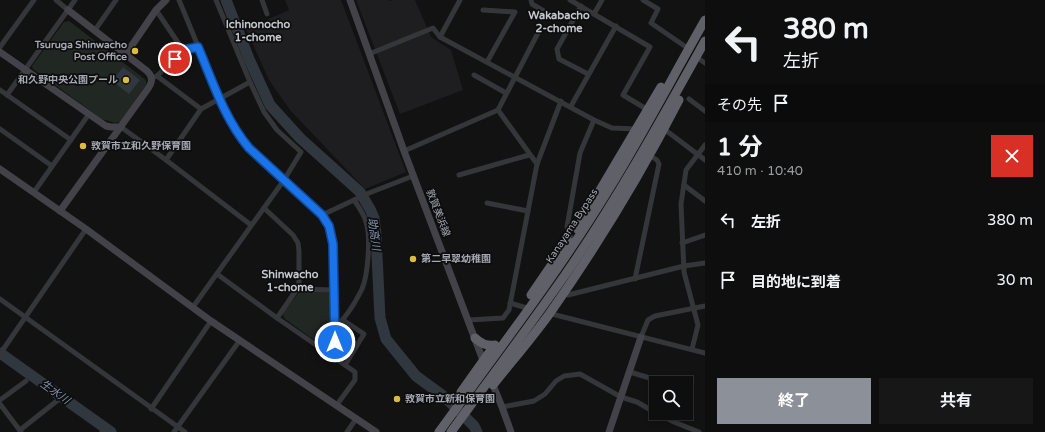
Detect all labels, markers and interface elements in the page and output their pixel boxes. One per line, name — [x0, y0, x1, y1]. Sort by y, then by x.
district label: Wakabacho 2-chome — [528, 9, 590, 35]
text: 380 m — [783, 12, 869, 46]
icon: left — [717, 16, 769, 68]
district label: Ichinonocho 1-chome — [226, 18, 290, 44]
place label: Tsuruga Shinwacho Post Office — [34, 39, 127, 63]
pin — [158, 42, 192, 76]
marker: Tsuruga Shinwacho Post Office — [130, 46, 140, 56]
icon: arrive — [164, 48, 186, 70]
text: 左折 — [783, 50, 819, 72]
place label: 和久野中央公園プール — [18, 74, 118, 86]
marker: 和久野中央公園プール — [121, 75, 131, 85]
icon: arrive — [770, 92, 792, 114]
text: その先 — [717, 96, 762, 114]
text: 1 分 — [717, 133, 762, 162]
button: close — [991, 135, 1033, 177]
place label: 敦賀市立和久野保育園 — [91, 140, 191, 152]
marker: 敦賀市立和久野保育園 — [78, 141, 88, 151]
text: 410 m · 10:40 — [717, 163, 803, 179]
street label: Kanayama Bypass — [544, 187, 601, 265]
street label: 敦賀美浜線 — [423, 188, 453, 238]
icon: left — [717, 209, 739, 231]
text: 380 m — [987, 211, 1033, 229]
text: 左折 — [751, 213, 781, 231]
water label: 助高川 — [365, 217, 383, 252]
place label: 第二早翠幼稚園 — [421, 253, 491, 265]
marker: 第二早翠幼稚園 — [408, 254, 418, 264]
district label: Shinwacho 1-chome — [262, 268, 319, 294]
icon: arrive — [717, 269, 739, 291]
text: 30 m — [996, 271, 1033, 289]
text: 目的地に到着 — [751, 273, 841, 291]
position arrow — [314, 321, 356, 363]
map controls — [649, 376, 693, 420]
button: search — [649, 376, 693, 420]
water label: 生水川 — [38, 377, 73, 408]
button: 終了 — [717, 378, 871, 424]
button: 共有 — [879, 378, 1033, 424]
place label: 敦賀市立新和保育園 — [405, 393, 495, 405]
marker: 敦賀市立新和保育園 — [392, 394, 402, 404]

